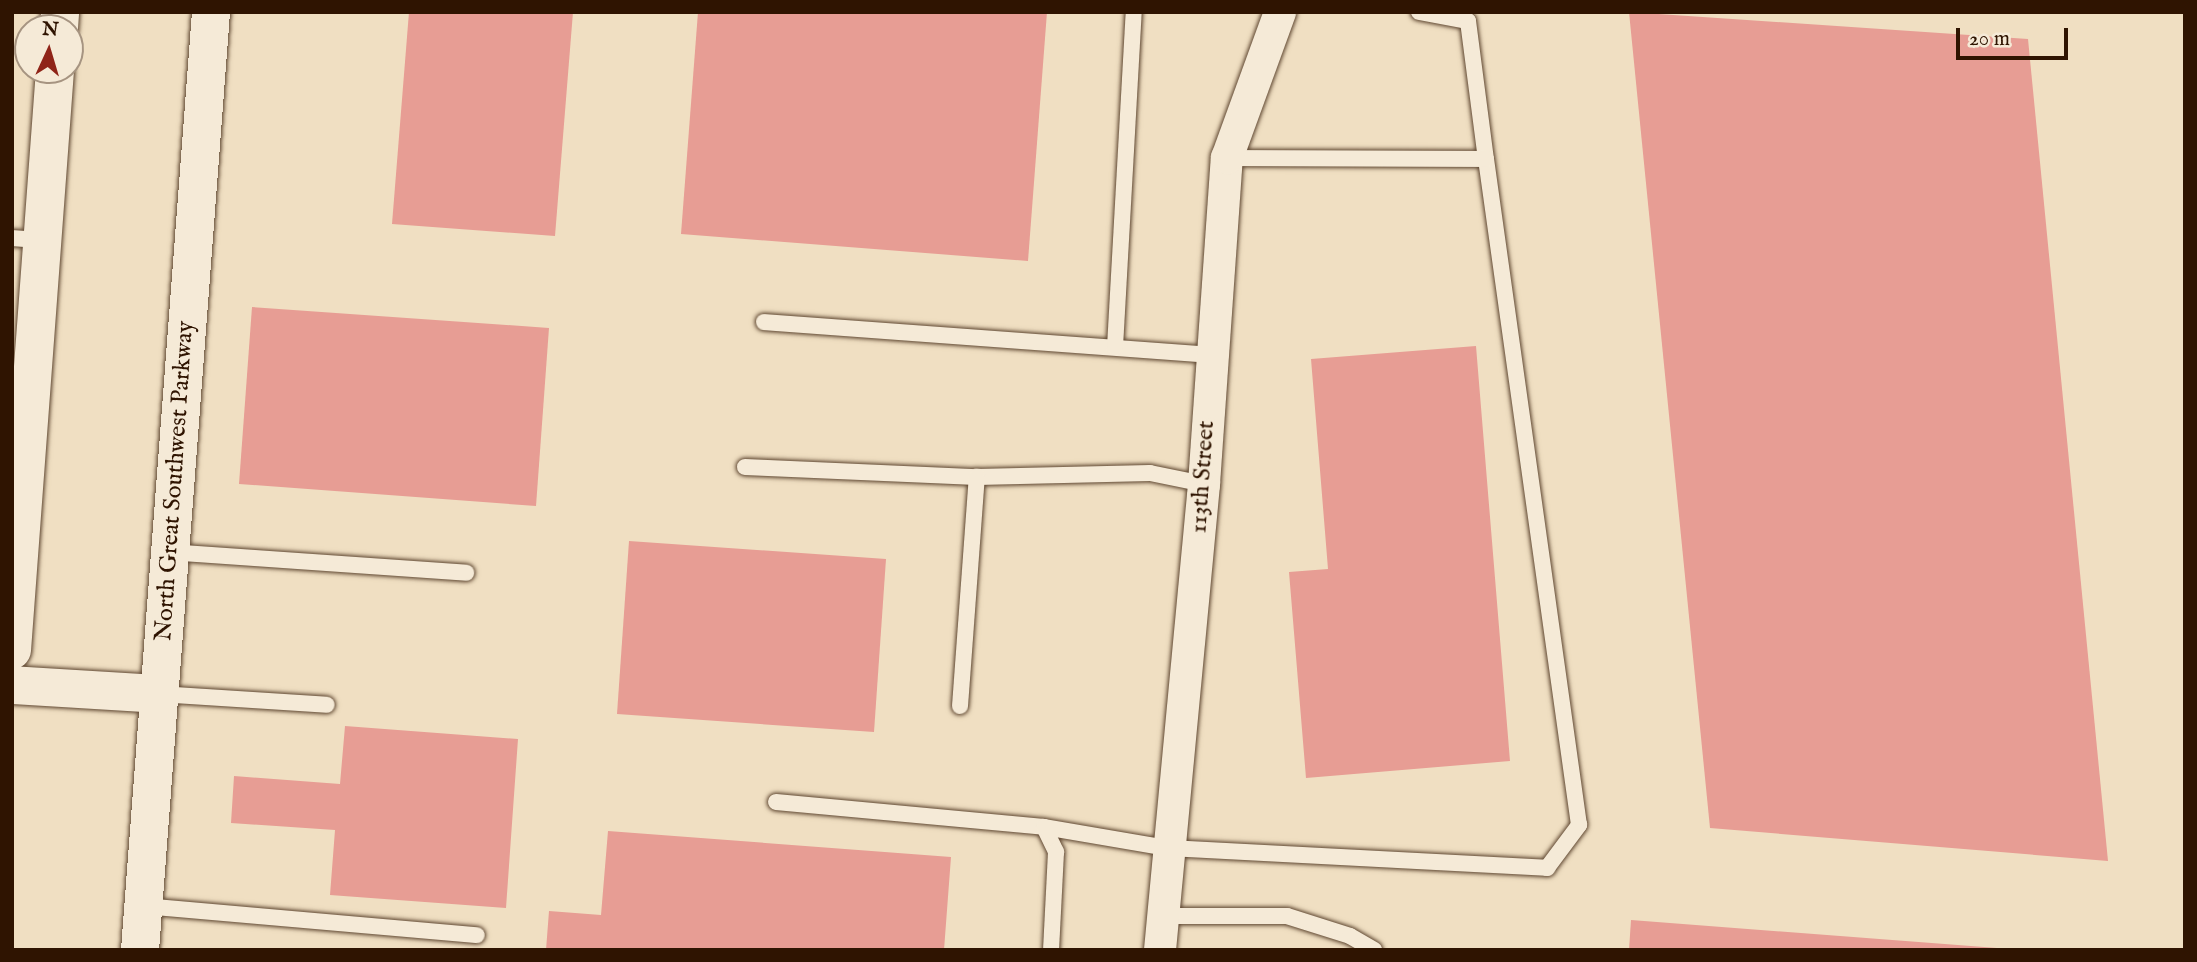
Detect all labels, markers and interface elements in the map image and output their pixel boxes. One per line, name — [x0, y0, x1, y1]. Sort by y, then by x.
north arrow — [14, 14, 84, 84]
scale bar — [1959, 14, 2071, 58]
text: N — [41, 18, 59, 43]
text: 20 m — [1969, 26, 2010, 53]
street label: North Great Southwest Parkway — [149, 320, 201, 642]
street label: 113th Street — [1185, 420, 1221, 534]

